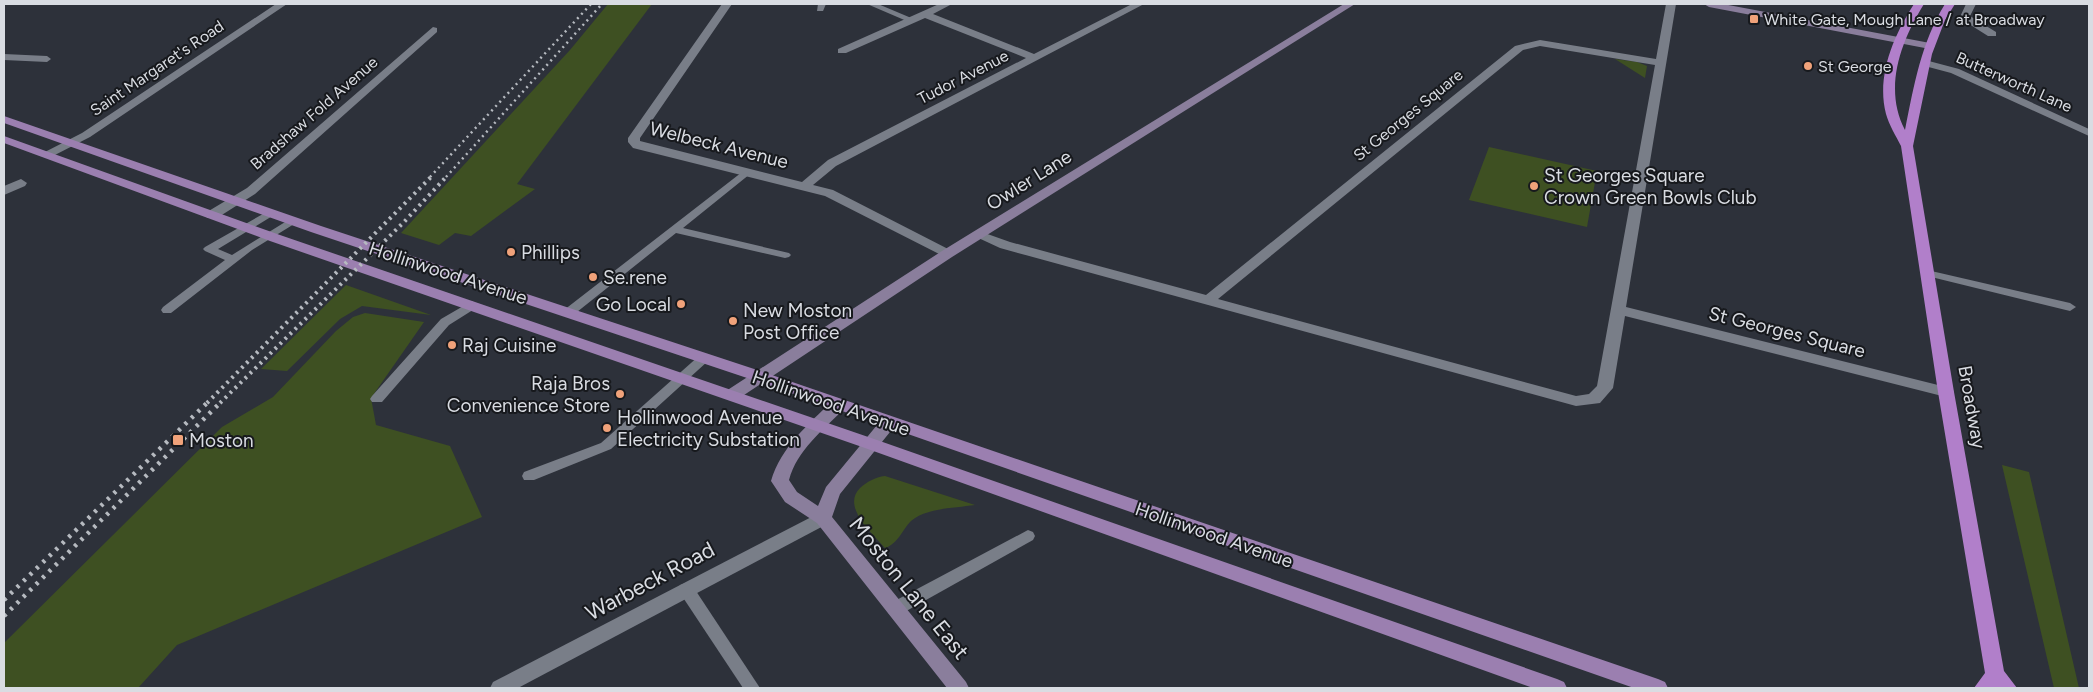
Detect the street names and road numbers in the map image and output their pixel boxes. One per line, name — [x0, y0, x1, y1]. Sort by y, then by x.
street label: Saint Margaret's Road — [87, 16, 227, 120]
street label: Tudor Avenue — [915, 46, 1012, 108]
street label: Butterworth Lane — [1953, 48, 2075, 116]
street label: Bradshaw Fold Avenue — [246, 52, 382, 173]
street label: St Georges Square — [1349, 65, 1467, 165]
street label: Welbeck Avenue — [647, 117, 791, 173]
street label: Owler Lane — [982, 145, 1076, 215]
street label: Hollinwood Avenue — [366, 237, 530, 309]
street label: St Georges Square — [1706, 301, 1868, 363]
street label: Broadway — [1953, 364, 1991, 450]
street label: Hollinwood Avenue — [749, 365, 913, 441]
street label: Hollinwood Avenue — [1132, 497, 1296, 573]
street label: Moston Lane East — [843, 511, 975, 665]
street label: Warbeck Road — [581, 536, 719, 626]

